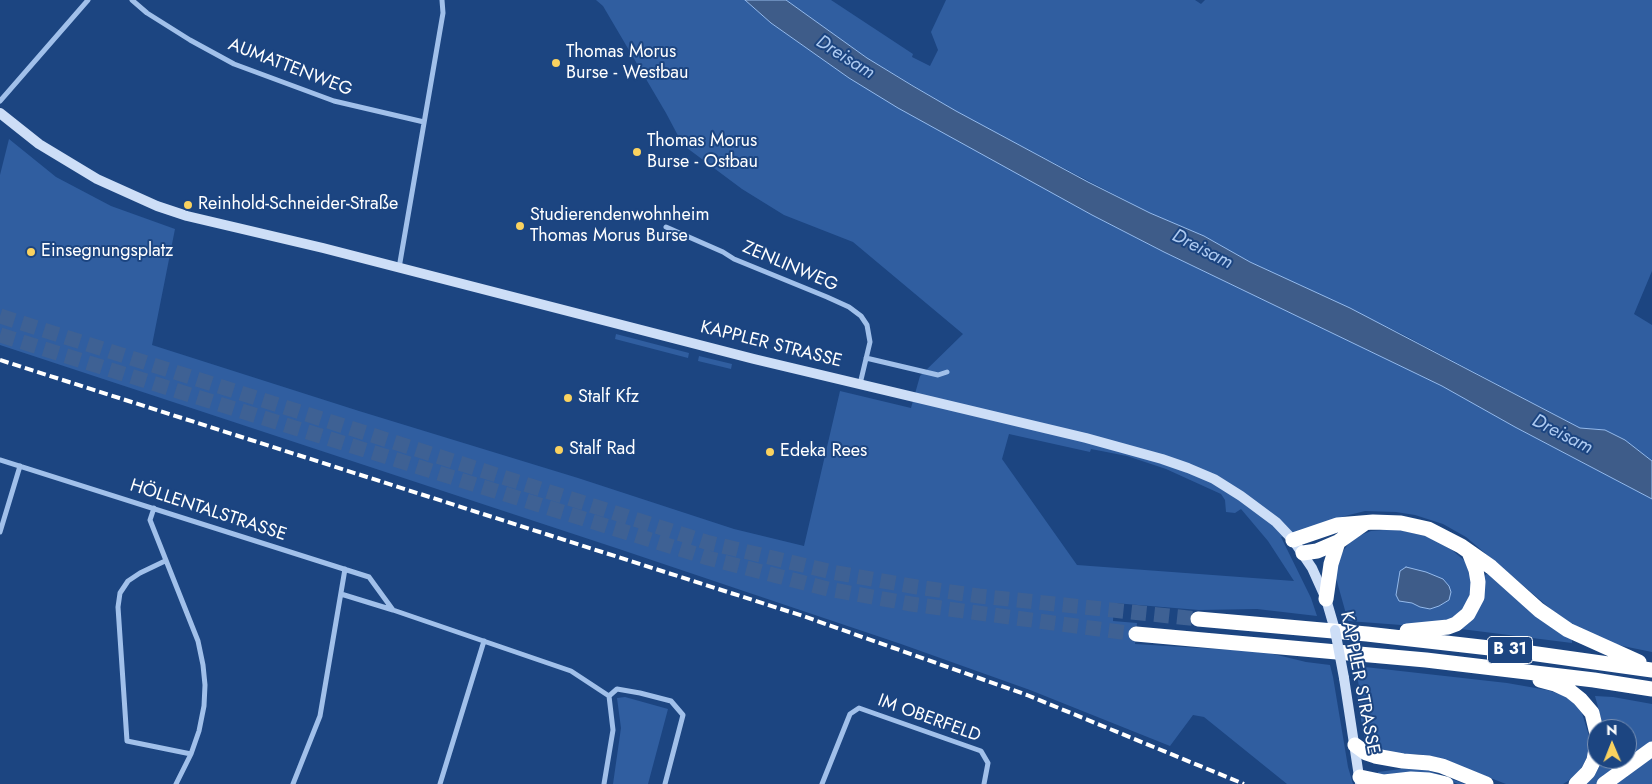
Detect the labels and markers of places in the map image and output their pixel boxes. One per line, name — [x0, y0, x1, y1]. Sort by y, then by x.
place label: Thomas Morus Burse - Westbau — [566, 42, 688, 84]
marker: Thomas Morus Burse - Westbau — [550, 57, 562, 69]
place label: Thomas Morus Burse - Ostbau — [647, 131, 758, 173]
marker: Thomas Morus Burse - Ostbau — [631, 146, 643, 158]
place label: Reinhold-Schneider-Straße — [198, 194, 398, 216]
marker: Reinhold-Schneider-Straße — [182, 199, 194, 211]
place label: Studierendenwohnheim Thomas Morus Burse — [530, 205, 709, 248]
marker: Studierendenwohnheim Thomas Morus Burse — [514, 220, 526, 232]
place label: Einsegnungsplatz — [41, 241, 173, 263]
marker: Einsegnungsplatz — [25, 246, 37, 258]
place label: Stalf Kfz — [578, 387, 639, 409]
marker: Stalf Kfz — [562, 392, 574, 404]
place label: Stalf Rad — [569, 439, 636, 461]
place label: Edeka Rees — [780, 441, 867, 463]
marker: Stalf Rad — [553, 444, 565, 456]
marker: Edeka Rees — [764, 446, 776, 458]

